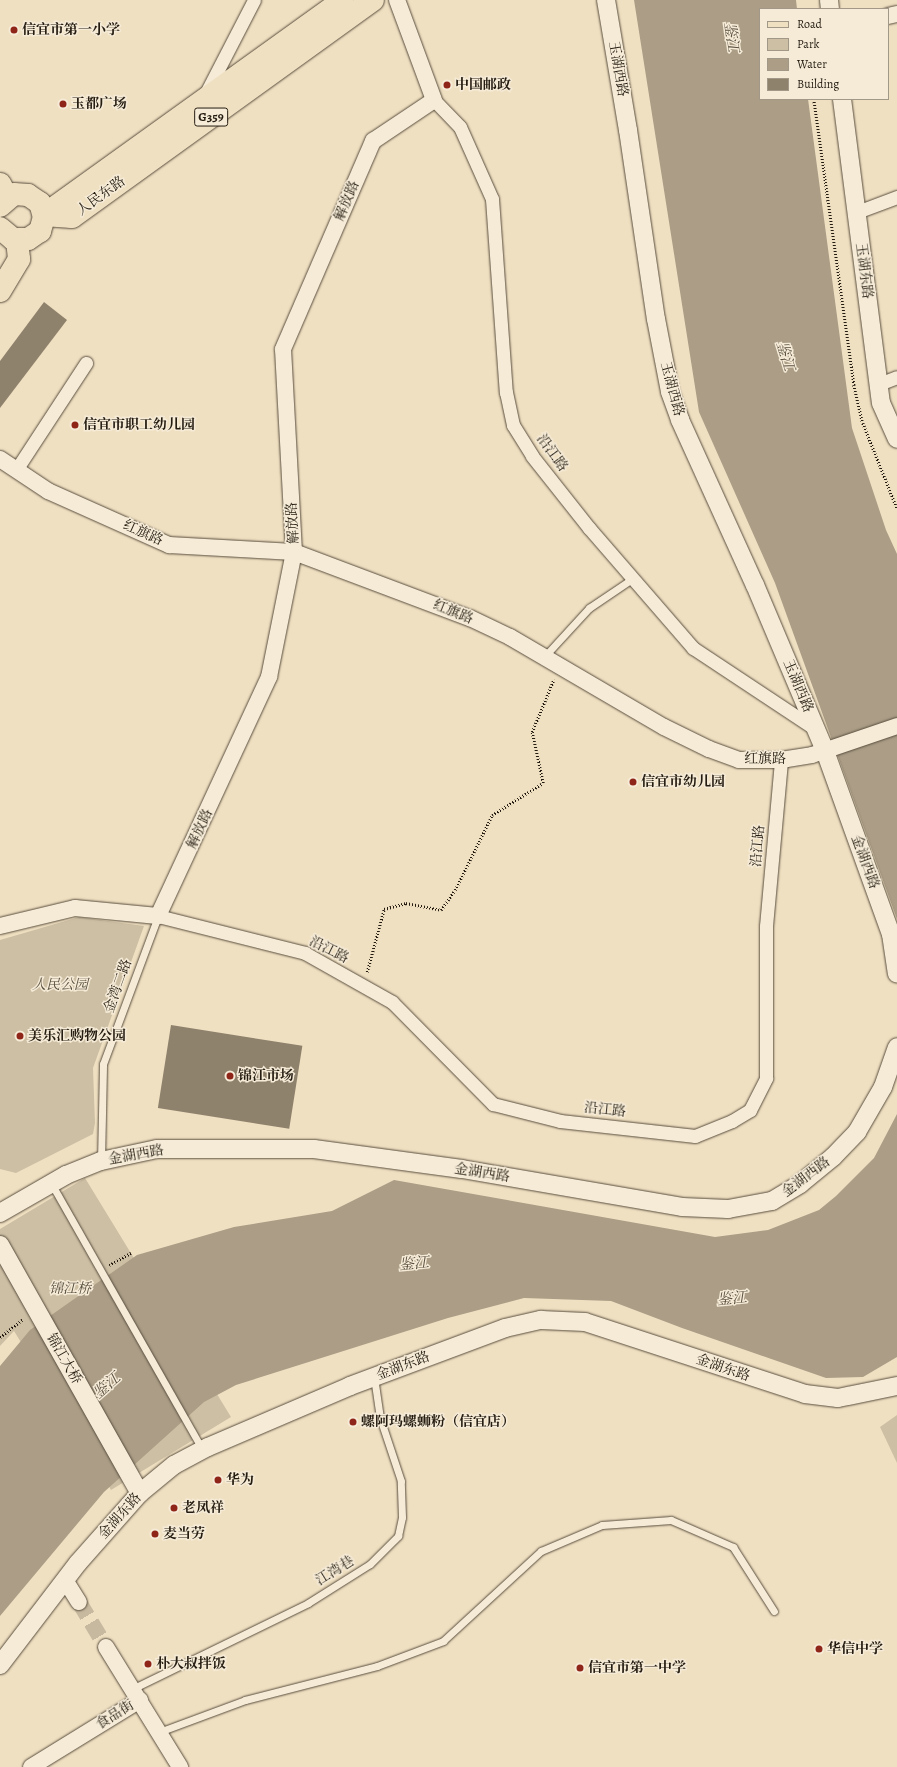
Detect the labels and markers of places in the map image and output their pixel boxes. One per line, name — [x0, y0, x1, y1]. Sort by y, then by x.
place label: 信宜市第一小学 — [22, 22, 120, 38]
marker: 信宜市第一小学 — [9, 25, 19, 35]
place label: 中国邮政 — [455, 77, 511, 93]
marker: 中国邮政 — [442, 80, 452, 90]
place label: 玉都广场 — [71, 96, 127, 112]
marker: 玉都广场 — [58, 99, 68, 109]
place label: 信宜市职工幼儿园 — [83, 417, 195, 433]
marker: 信宜市职工幼儿园 — [70, 420, 80, 430]
place label: 信宜市幼儿园 — [641, 774, 725, 790]
marker: 信宜市幼儿园 — [628, 777, 638, 787]
place label: 美乐汇购物公园 — [28, 1028, 126, 1044]
marker: 美乐汇购物公园 — [15, 1031, 25, 1041]
place label: 锦江市场 — [238, 1068, 294, 1084]
marker: 锦江市场 — [225, 1071, 235, 1081]
place label: 螺阿玛螺蛳粉（信宜店） — [361, 1414, 515, 1430]
marker: 螺阿玛螺蛳粉（信宜店） — [348, 1417, 358, 1427]
place label: 华为 — [226, 1472, 254, 1488]
marker: 华为 — [213, 1475, 223, 1485]
place label: 老凤祥 — [182, 1500, 224, 1516]
marker: 老凤祥 — [169, 1503, 179, 1513]
place label: 麦当劳 — [163, 1526, 205, 1542]
marker: 麦当劳 — [150, 1529, 160, 1539]
place label: 华信中学 — [827, 1641, 883, 1657]
marker: 华信中学 — [814, 1644, 824, 1654]
place label: 朴大叔拌饭 — [156, 1656, 226, 1672]
marker: 朴大叔拌饭 — [143, 1659, 153, 1669]
place label: 信宜市第一中学 — [588, 1660, 686, 1676]
marker: 信宜市第一中学 — [575, 1663, 585, 1673]

